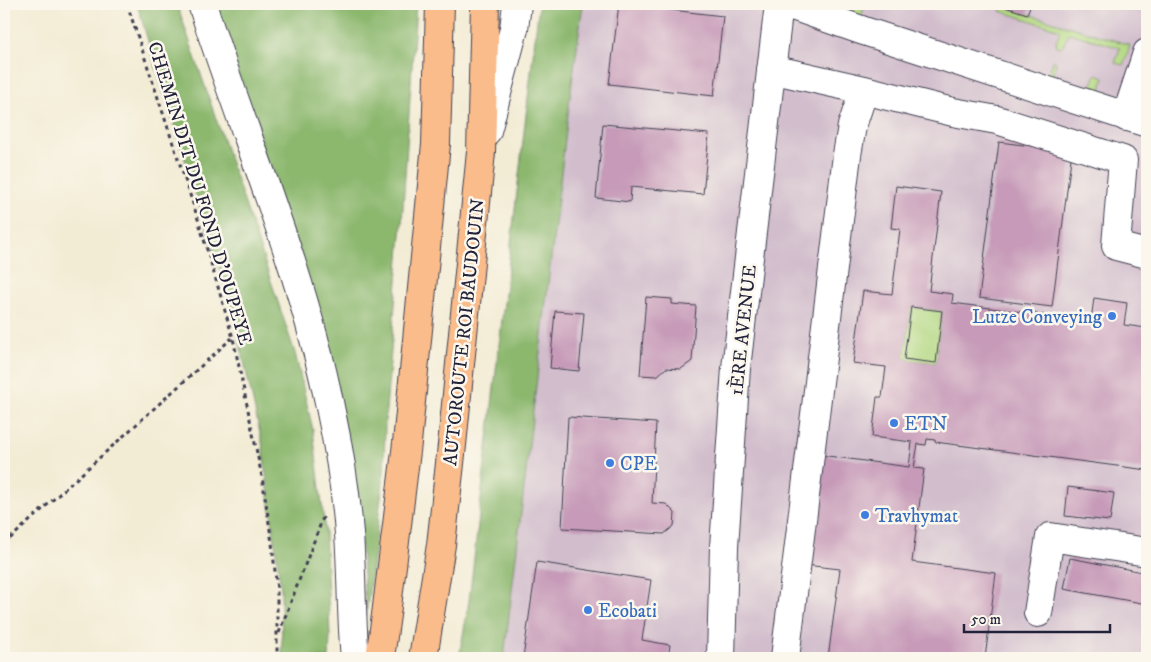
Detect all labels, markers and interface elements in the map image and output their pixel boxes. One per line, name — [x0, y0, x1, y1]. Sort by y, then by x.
street label: CHEMIN DIT DU FOND D'OUPEYE — [142, 39, 257, 348]
street label: AUTOROUTE ROI BAUDOUIN — [439, 198, 490, 467]
street label: 1ÈRE AVENUE — [724, 264, 762, 397]
place label: Lutze Conveying — [972, 306, 1103, 329]
marker: Lutze Conveying — [1106, 310, 1118, 322]
place label: ETN — [904, 413, 947, 436]
marker: ETN — [888, 417, 900, 429]
place label: CPE — [620, 453, 657, 476]
marker: CPE — [604, 457, 616, 469]
place label: Travhymat — [875, 505, 958, 528]
marker: Travhymat — [859, 509, 871, 521]
place label: Ecobati — [598, 600, 657, 623]
scale bar — [964, 602, 1110, 634]
marker: Ecobati — [582, 604, 594, 616]
text: 50 m — [971, 610, 1001, 629]

